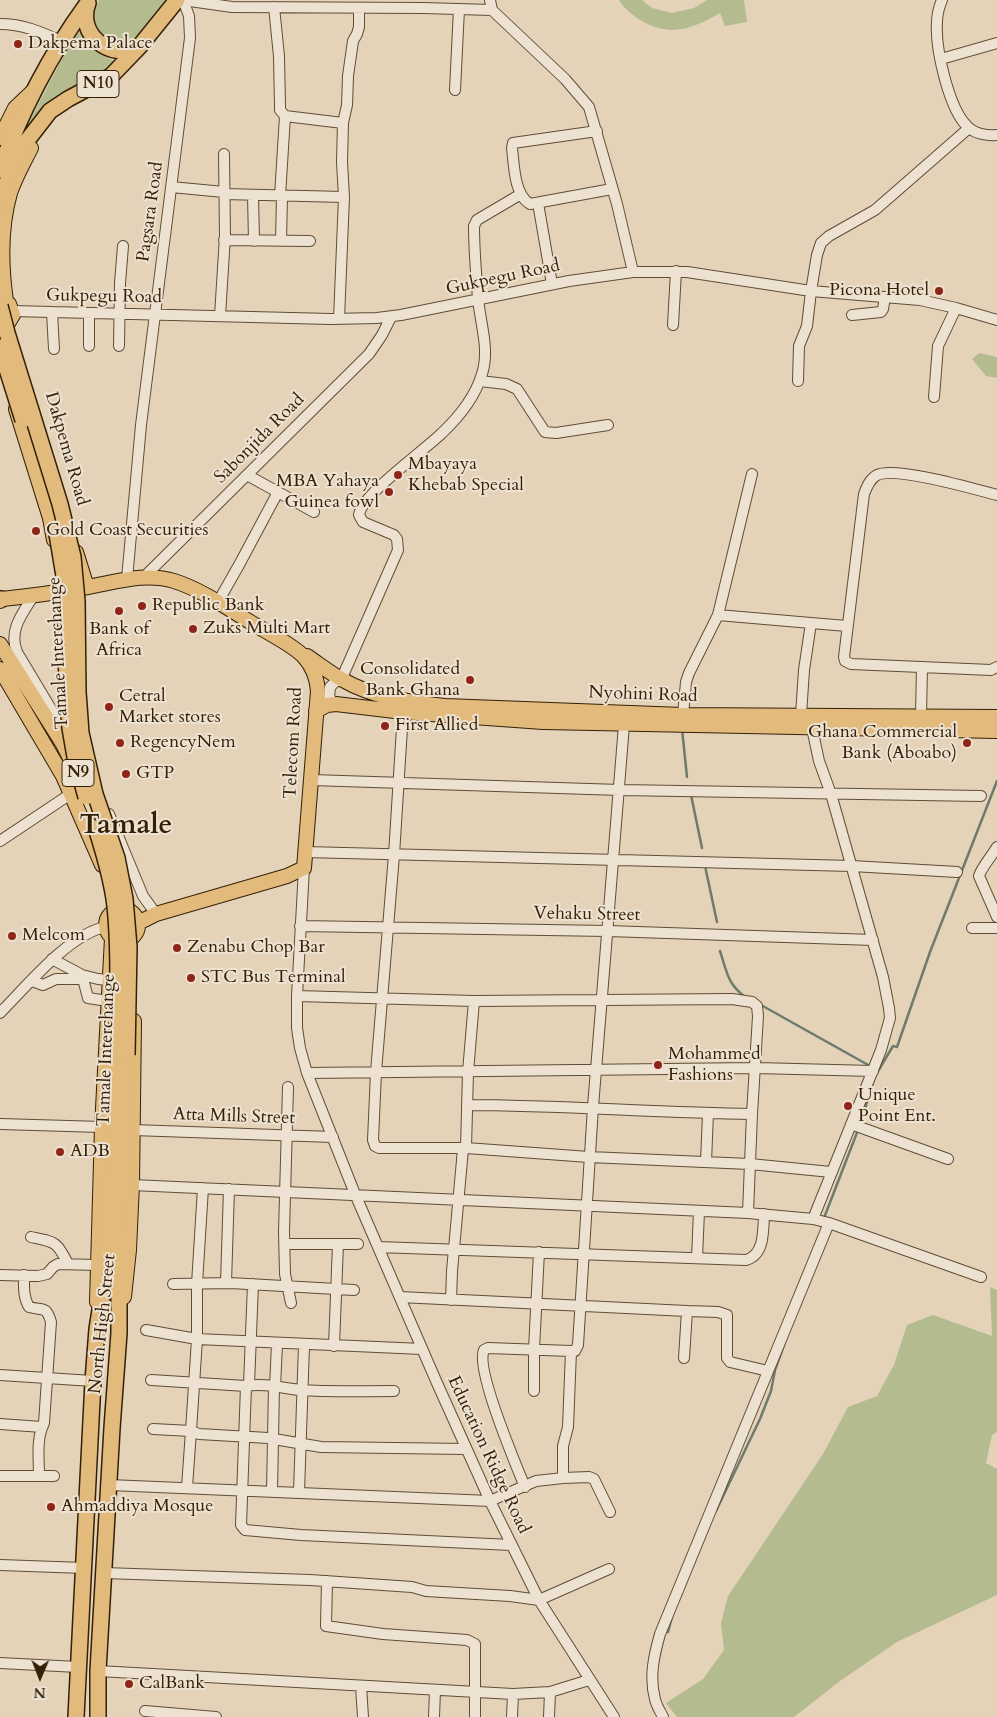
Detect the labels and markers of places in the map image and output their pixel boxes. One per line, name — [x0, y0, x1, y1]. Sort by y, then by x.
place label: Dakpema Palace — [28, 33, 153, 55]
marker: Dakpema Palace — [12, 38, 24, 50]
place label: Picona Hotel — [829, 280, 929, 302]
marker: Picona Hotel — [933, 285, 945, 297]
place label: Mbayaya Khebab Special — [408, 454, 524, 496]
marker: Mbayaya Khebab Special — [392, 469, 404, 481]
place label: MBA Yahaya Guinea fowl — [276, 471, 379, 514]
marker: MBA Yahaya Guinea fowl — [383, 486, 395, 498]
place label: Gold Coast Securities — [46, 520, 209, 542]
marker: Gold Coast Securities — [30, 525, 42, 537]
place label: Republic Bank — [152, 595, 264, 617]
marker: Republic Bank — [136, 600, 148, 612]
marker: Bank of Africa — [113, 605, 125, 617]
place label: Zuks Multi Mart — [203, 618, 330, 640]
place label: Bank of Africa — [89, 619, 149, 662]
marker: Zuks Multi Mart — [187, 623, 199, 635]
place label: Consolidated Bank Ghana — [360, 659, 460, 702]
marker: Consolidated Bank Ghana — [464, 674, 476, 686]
place label: Cetral Market stores — [119, 686, 221, 729]
marker: Cetral Market stores — [103, 701, 115, 713]
place label: First Allied — [395, 715, 478, 737]
marker: First Allied — [379, 720, 391, 732]
place label: Ghana Commercial Bank (Aboabo) — [808, 722, 957, 764]
place label: RegencyNem — [130, 732, 236, 754]
marker: RegencyNem — [114, 737, 126, 749]
marker: Ghana Commercial Bank (Aboabo) — [961, 737, 973, 749]
place label: GTP — [136, 763, 174, 785]
marker: GTP — [120, 768, 132, 780]
place label: Melcom — [22, 925, 85, 947]
marker: Melcom — [6, 930, 18, 942]
place label: Zenabu Chop Bar — [187, 937, 325, 959]
marker: Zenabu Chop Bar — [171, 942, 183, 954]
place label: STC Bus Terminal — [201, 967, 346, 989]
marker: STC Bus Terminal — [185, 972, 197, 984]
place label: Mohammed Fashions — [668, 1044, 761, 1086]
marker: Mohammed Fashions — [652, 1059, 664, 1071]
place label: Unique Point Ent. — [858, 1085, 936, 1128]
marker: Unique Point Ent. — [842, 1100, 854, 1112]
place label: ADB — [70, 1141, 110, 1163]
marker: ADB — [54, 1146, 66, 1158]
place label: Ahmaddiya Mosque — [61, 1496, 213, 1518]
marker: Ahmaddiya Mosque — [45, 1501, 57, 1513]
place label: CalBank — [139, 1673, 205, 1695]
marker: CalBank — [123, 1678, 135, 1690]

